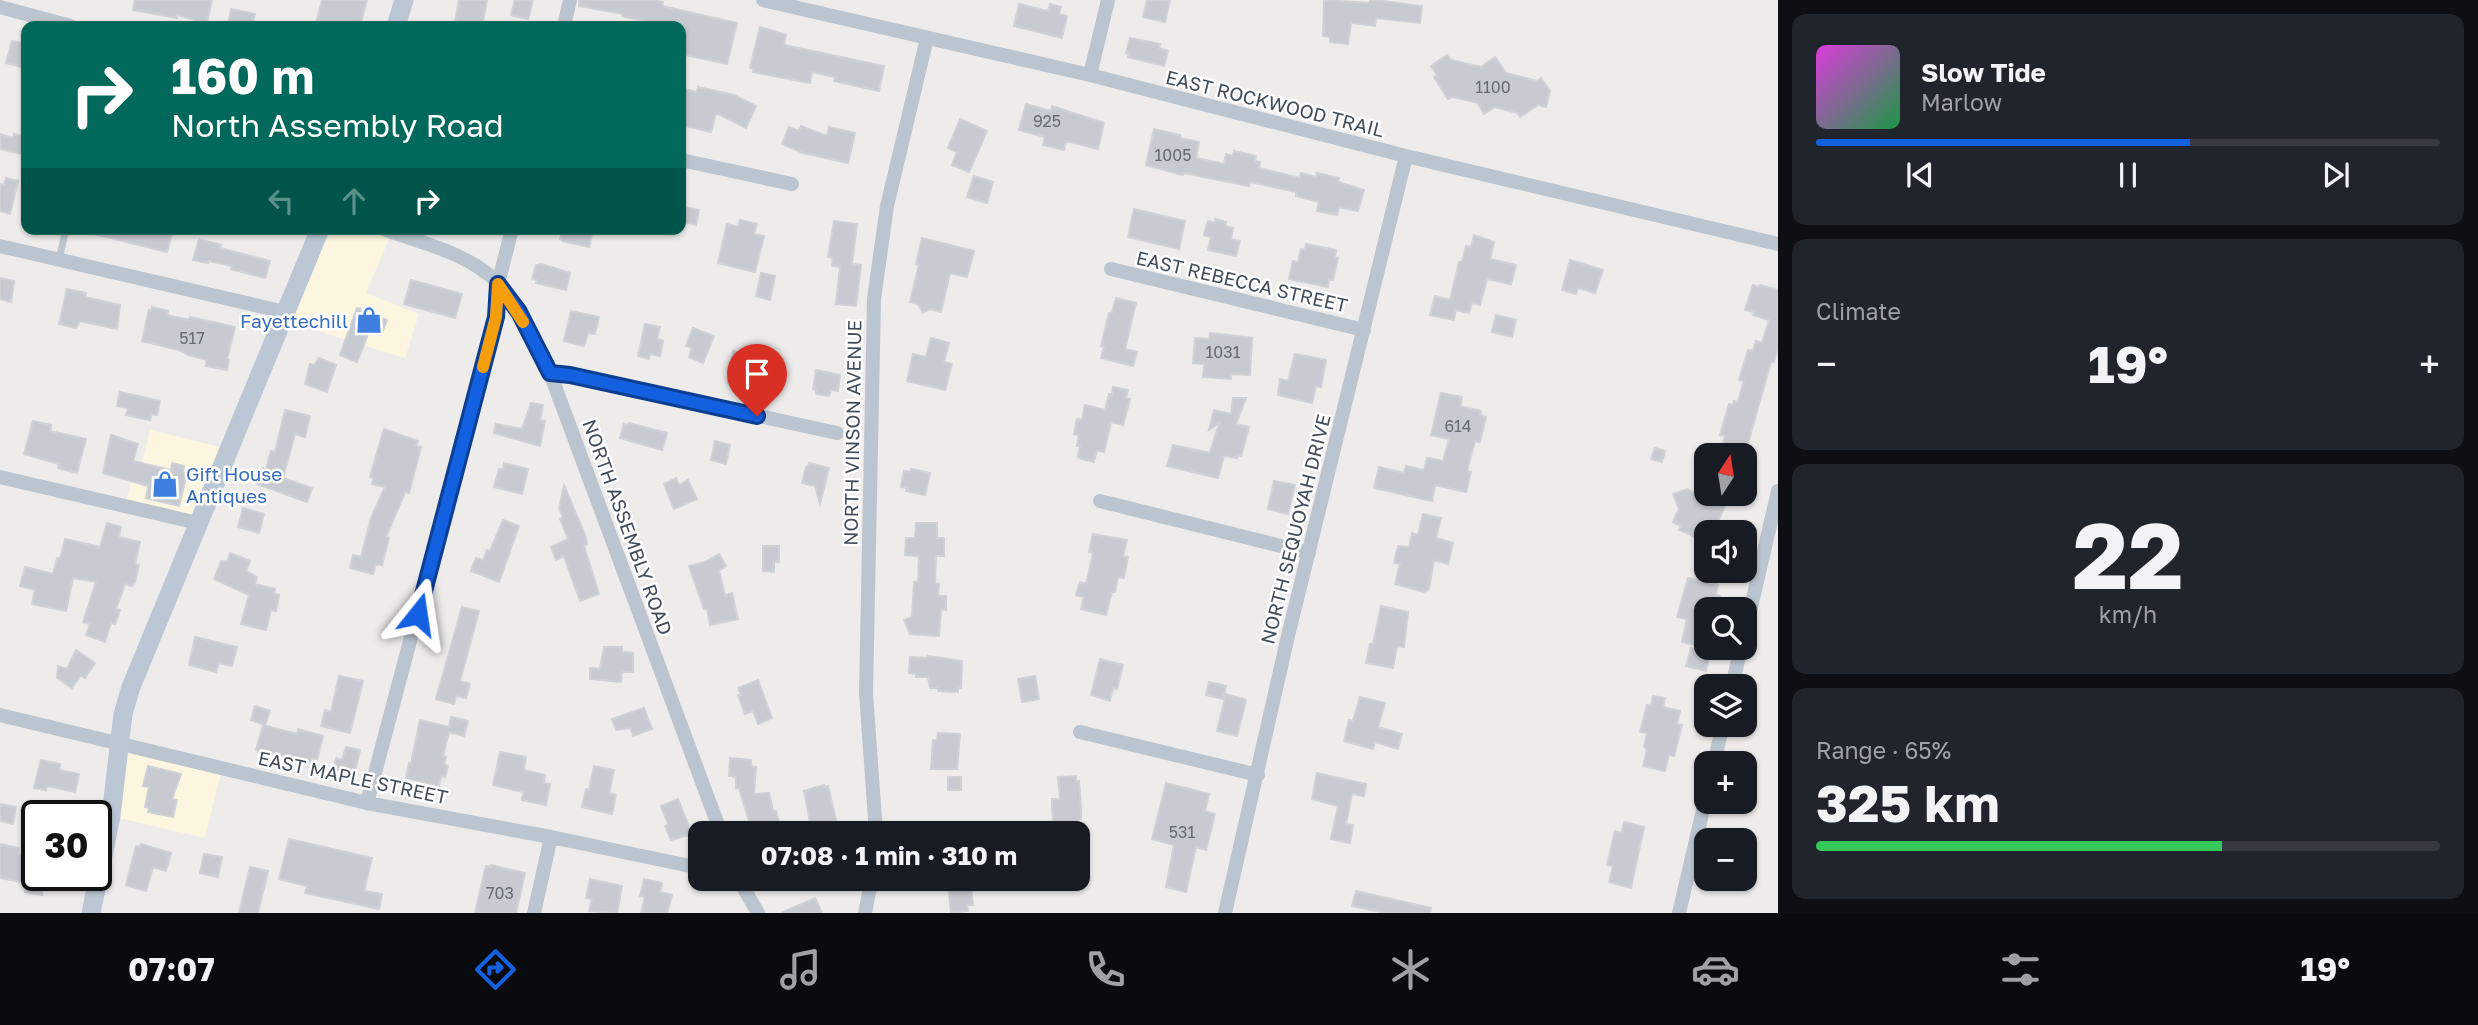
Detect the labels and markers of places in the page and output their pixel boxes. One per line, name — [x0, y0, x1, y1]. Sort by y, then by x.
shop icon: Fayettechill — [354, 305, 384, 335]
place label: Fayettechill — [240, 309, 348, 332]
pin — [727, 344, 787, 416]
place label: Gift House Antiques — [186, 462, 282, 507]
shop icon: Gift House Antiques — [150, 469, 180, 499]

